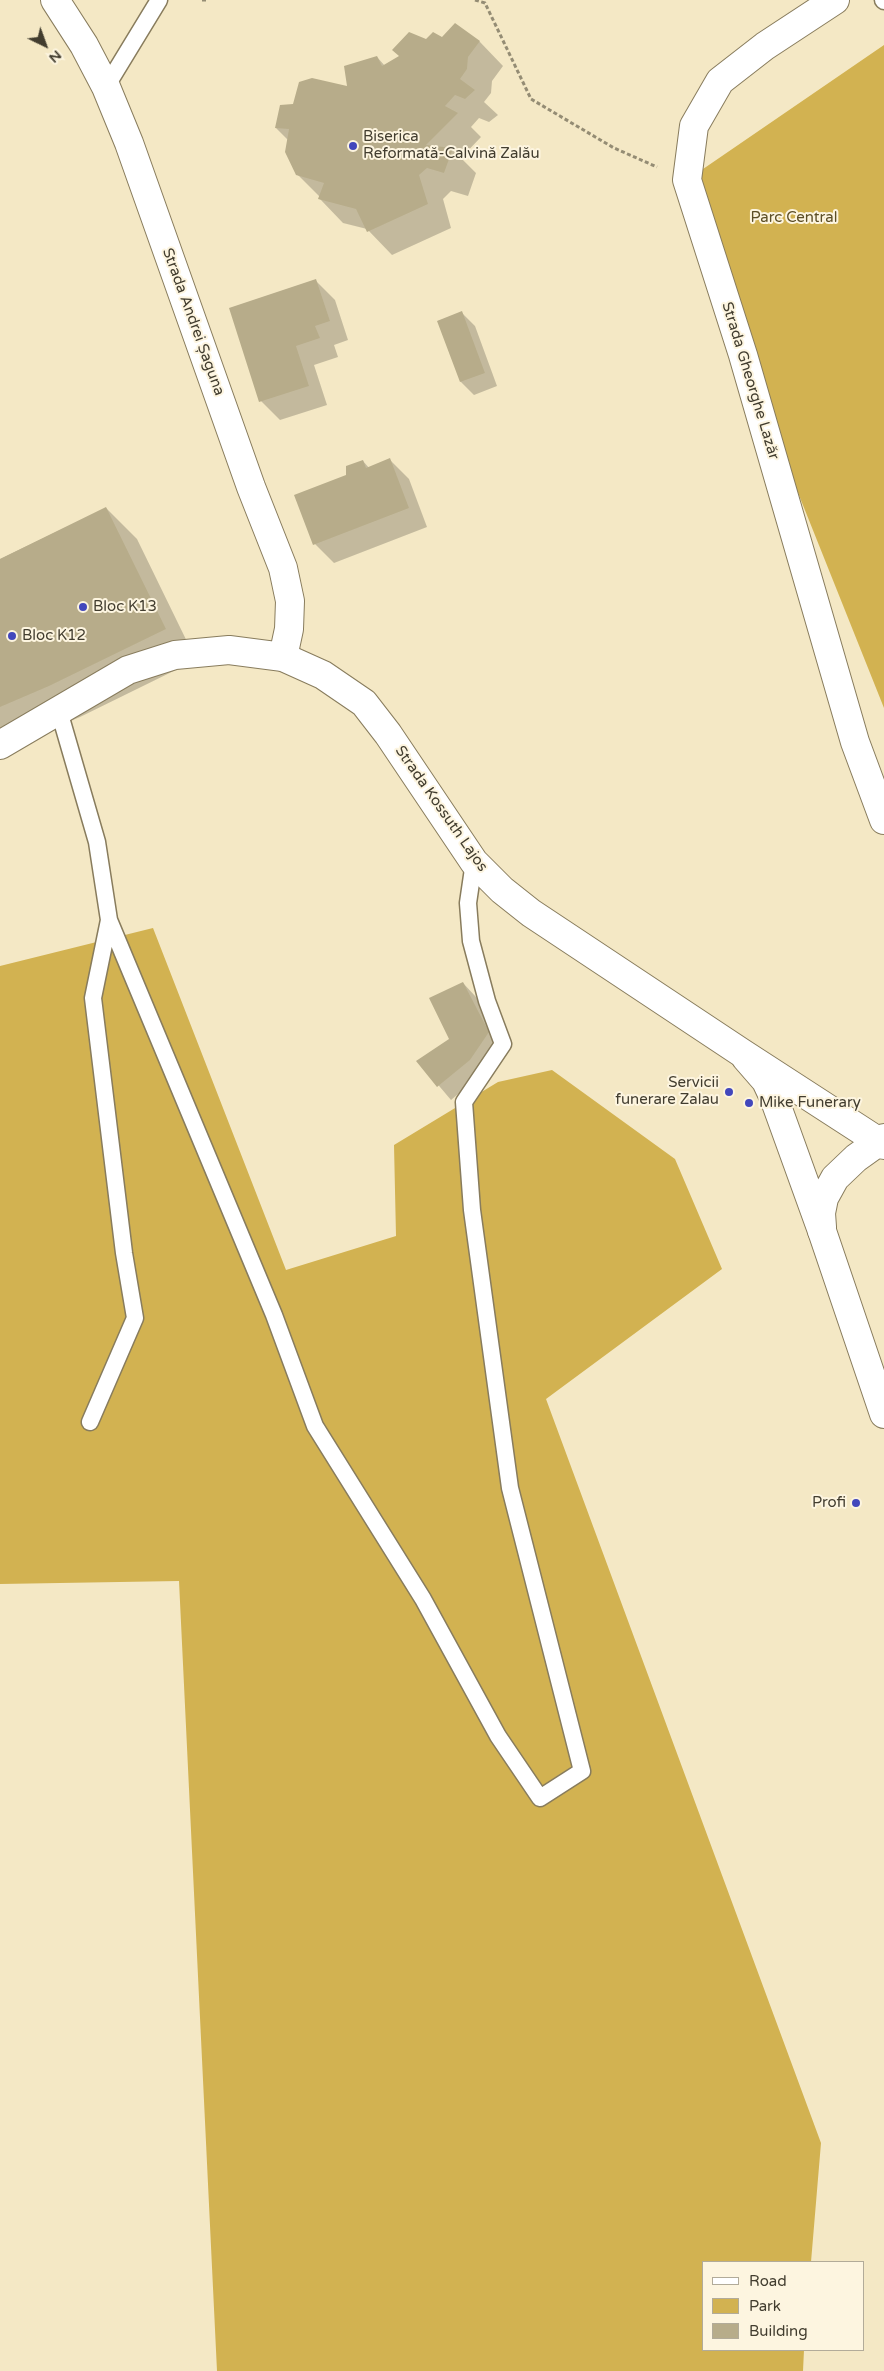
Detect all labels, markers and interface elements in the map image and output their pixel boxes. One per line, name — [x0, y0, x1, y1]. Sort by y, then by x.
north arrow — [20, 20, 70, 70]
text: N — [46, 46, 65, 67]
place label: Biserica Reformată-Calvină Zalău — [363, 128, 540, 163]
marker: Biserica Reformată-Calvină Zalău — [347, 140, 359, 152]
park label: Parc Central — [751, 209, 837, 227]
street label: Strada Andrei Șaguna — [158, 246, 228, 398]
street label: Strada Gheorghe Lazăr — [717, 300, 783, 462]
place label: Bloc K13 — [93, 598, 157, 616]
marker: Bloc K13 — [77, 601, 89, 613]
place label: Bloc K12 — [22, 627, 86, 645]
marker: Bloc K12 — [6, 630, 18, 642]
street label: Strada Kossuth Lajos — [391, 743, 491, 875]
place label: Servicii funerare Zalau — [615, 1074, 719, 1109]
marker: Servicii funerare Zalau — [723, 1086, 735, 1098]
place label: Mike Funerary — [759, 1094, 861, 1112]
marker: Mike Funerary — [743, 1097, 755, 1109]
place label: Profi — [812, 1494, 846, 1512]
marker: Profi — [850, 1497, 862, 1509]
legend — [702, 2261, 864, 2351]
text: Road — [749, 2272, 787, 2290]
text: Park — [749, 2297, 781, 2315]
text: Building — [749, 2322, 808, 2340]

